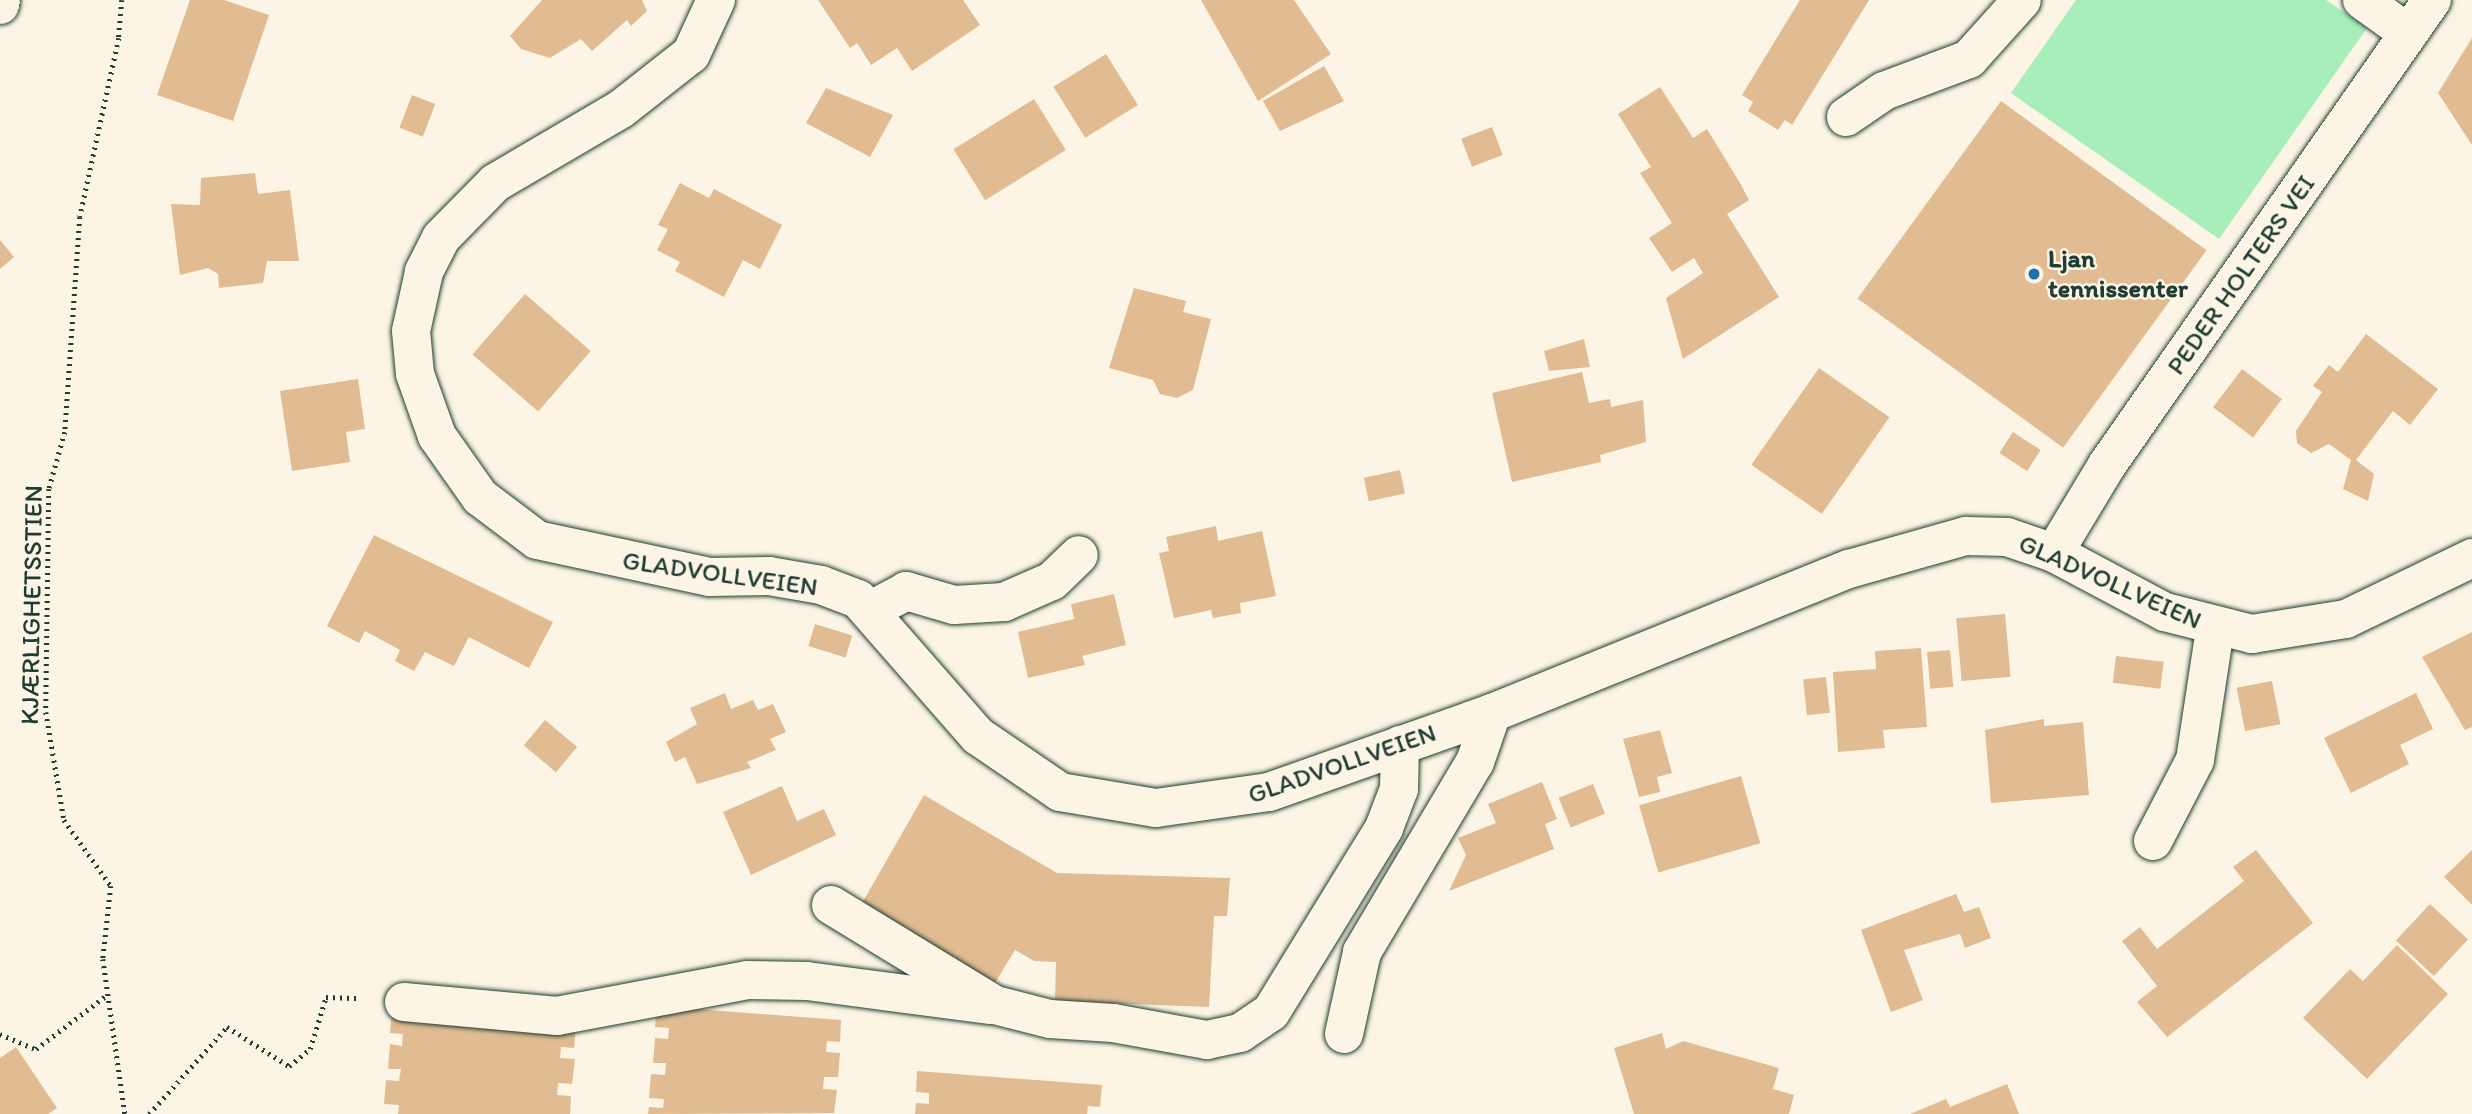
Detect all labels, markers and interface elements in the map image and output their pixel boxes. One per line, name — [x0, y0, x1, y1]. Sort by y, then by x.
street label: PEDER HOLTERS VEI — [2161, 170, 2321, 380]
place label: Ljan tennissenter — [2048, 243, 2188, 304]
marker: Ljan tennissenter — [2026, 266, 2042, 282]
street label: KJÆRLIGHETSSTIEN — [14, 485, 50, 725]
street label: GLADVOLLVEIEN — [2014, 528, 2206, 636]
street label: GLADVOLLVEIEN — [620, 545, 820, 603]
street label: GLADVOLLVEIEN — [1244, 717, 1440, 811]

